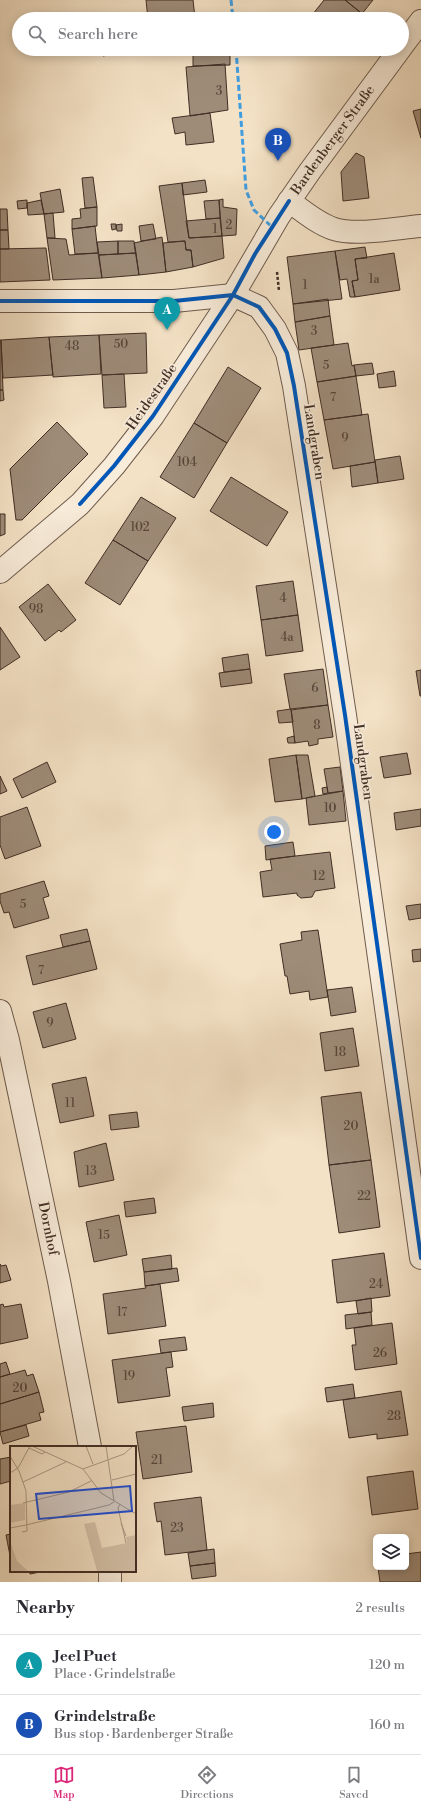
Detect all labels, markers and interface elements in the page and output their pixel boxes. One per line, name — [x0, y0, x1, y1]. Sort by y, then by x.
search box — [12, 12, 409, 56]
icon: search — [26, 23, 48, 45]
text: Search here — [58, 25, 138, 44]
street label: Bardenberger Straße — [287, 82, 379, 199]
house number: 3 — [216, 84, 223, 99]
pin: B — [265, 128, 291, 161]
house number: 2 — [226, 218, 233, 233]
house number: 1 — [212, 222, 218, 237]
house number: 1a — [368, 272, 381, 287]
house number: 1 — [302, 278, 308, 293]
pin: A — [154, 297, 180, 330]
house number: 3 — [311, 324, 318, 339]
house number: 50 — [114, 337, 128, 352]
house number: 48 — [65, 339, 79, 354]
house number: 5 — [323, 358, 330, 373]
street label: Heidestraße — [123, 360, 181, 434]
house number: 7 — [330, 390, 336, 405]
street label: Landgraben — [299, 403, 329, 482]
house number: 9 — [341, 431, 349, 446]
house number: 104 — [177, 455, 197, 470]
house number: 102 — [130, 520, 150, 535]
house number: 4 — [279, 591, 287, 606]
house number: 98 — [29, 602, 43, 617]
house number: 4a — [280, 630, 295, 645]
house number: 6 — [311, 681, 319, 696]
house number: 8 — [313, 718, 321, 733]
street label: Landgraben — [349, 723, 377, 802]
house number: 10 — [324, 801, 336, 816]
your location — [264, 822, 284, 842]
house number: 12 — [313, 869, 325, 884]
house number: 5 — [20, 897, 27, 912]
house number: 7 — [38, 963, 44, 978]
house number: 9 — [46, 1016, 54, 1031]
house number: 18 — [334, 1045, 346, 1060]
house number: 11 — [65, 1096, 76, 1111]
house number: 20 — [344, 1119, 358, 1134]
house number: 13 — [85, 1164, 97, 1179]
house number: 22 — [357, 1189, 371, 1204]
street label: Dornhof — [33, 1200, 63, 1258]
house number: 15 — [98, 1228, 110, 1243]
house number: 24 — [369, 1277, 383, 1292]
house number: 17 — [117, 1305, 127, 1320]
house number: 26 — [373, 1346, 387, 1361]
house number: 19 — [123, 1369, 135, 1384]
house number: 20 — [13, 1381, 27, 1396]
house number: 28 — [387, 1409, 401, 1424]
inset map — [10, 1446, 136, 1572]
house number: 21 — [151, 1453, 164, 1468]
house number: 23 — [170, 1521, 184, 1536]
map controls — [373, 1534, 409, 1570]
button: layers — [373, 1534, 409, 1570]
text: Nearby — [16, 1597, 75, 1619]
text: 2 results — [356, 1600, 405, 1616]
text: Jeel Puet — [54, 1647, 116, 1666]
text: A — [24, 1657, 34, 1673]
text: 120 m — [369, 1657, 405, 1673]
text: Place · Grindelstraße — [54, 1666, 176, 1682]
text: Grindelstraße — [54, 1707, 156, 1726]
text: B — [24, 1717, 34, 1733]
text: 160 m — [369, 1717, 405, 1733]
text: Bus stop · Bardenberger Straße — [54, 1726, 233, 1742]
tab: Map — [53, 1764, 75, 1802]
tab: Directions — [181, 1764, 234, 1802]
tab: Saved — [339, 1764, 368, 1802]

